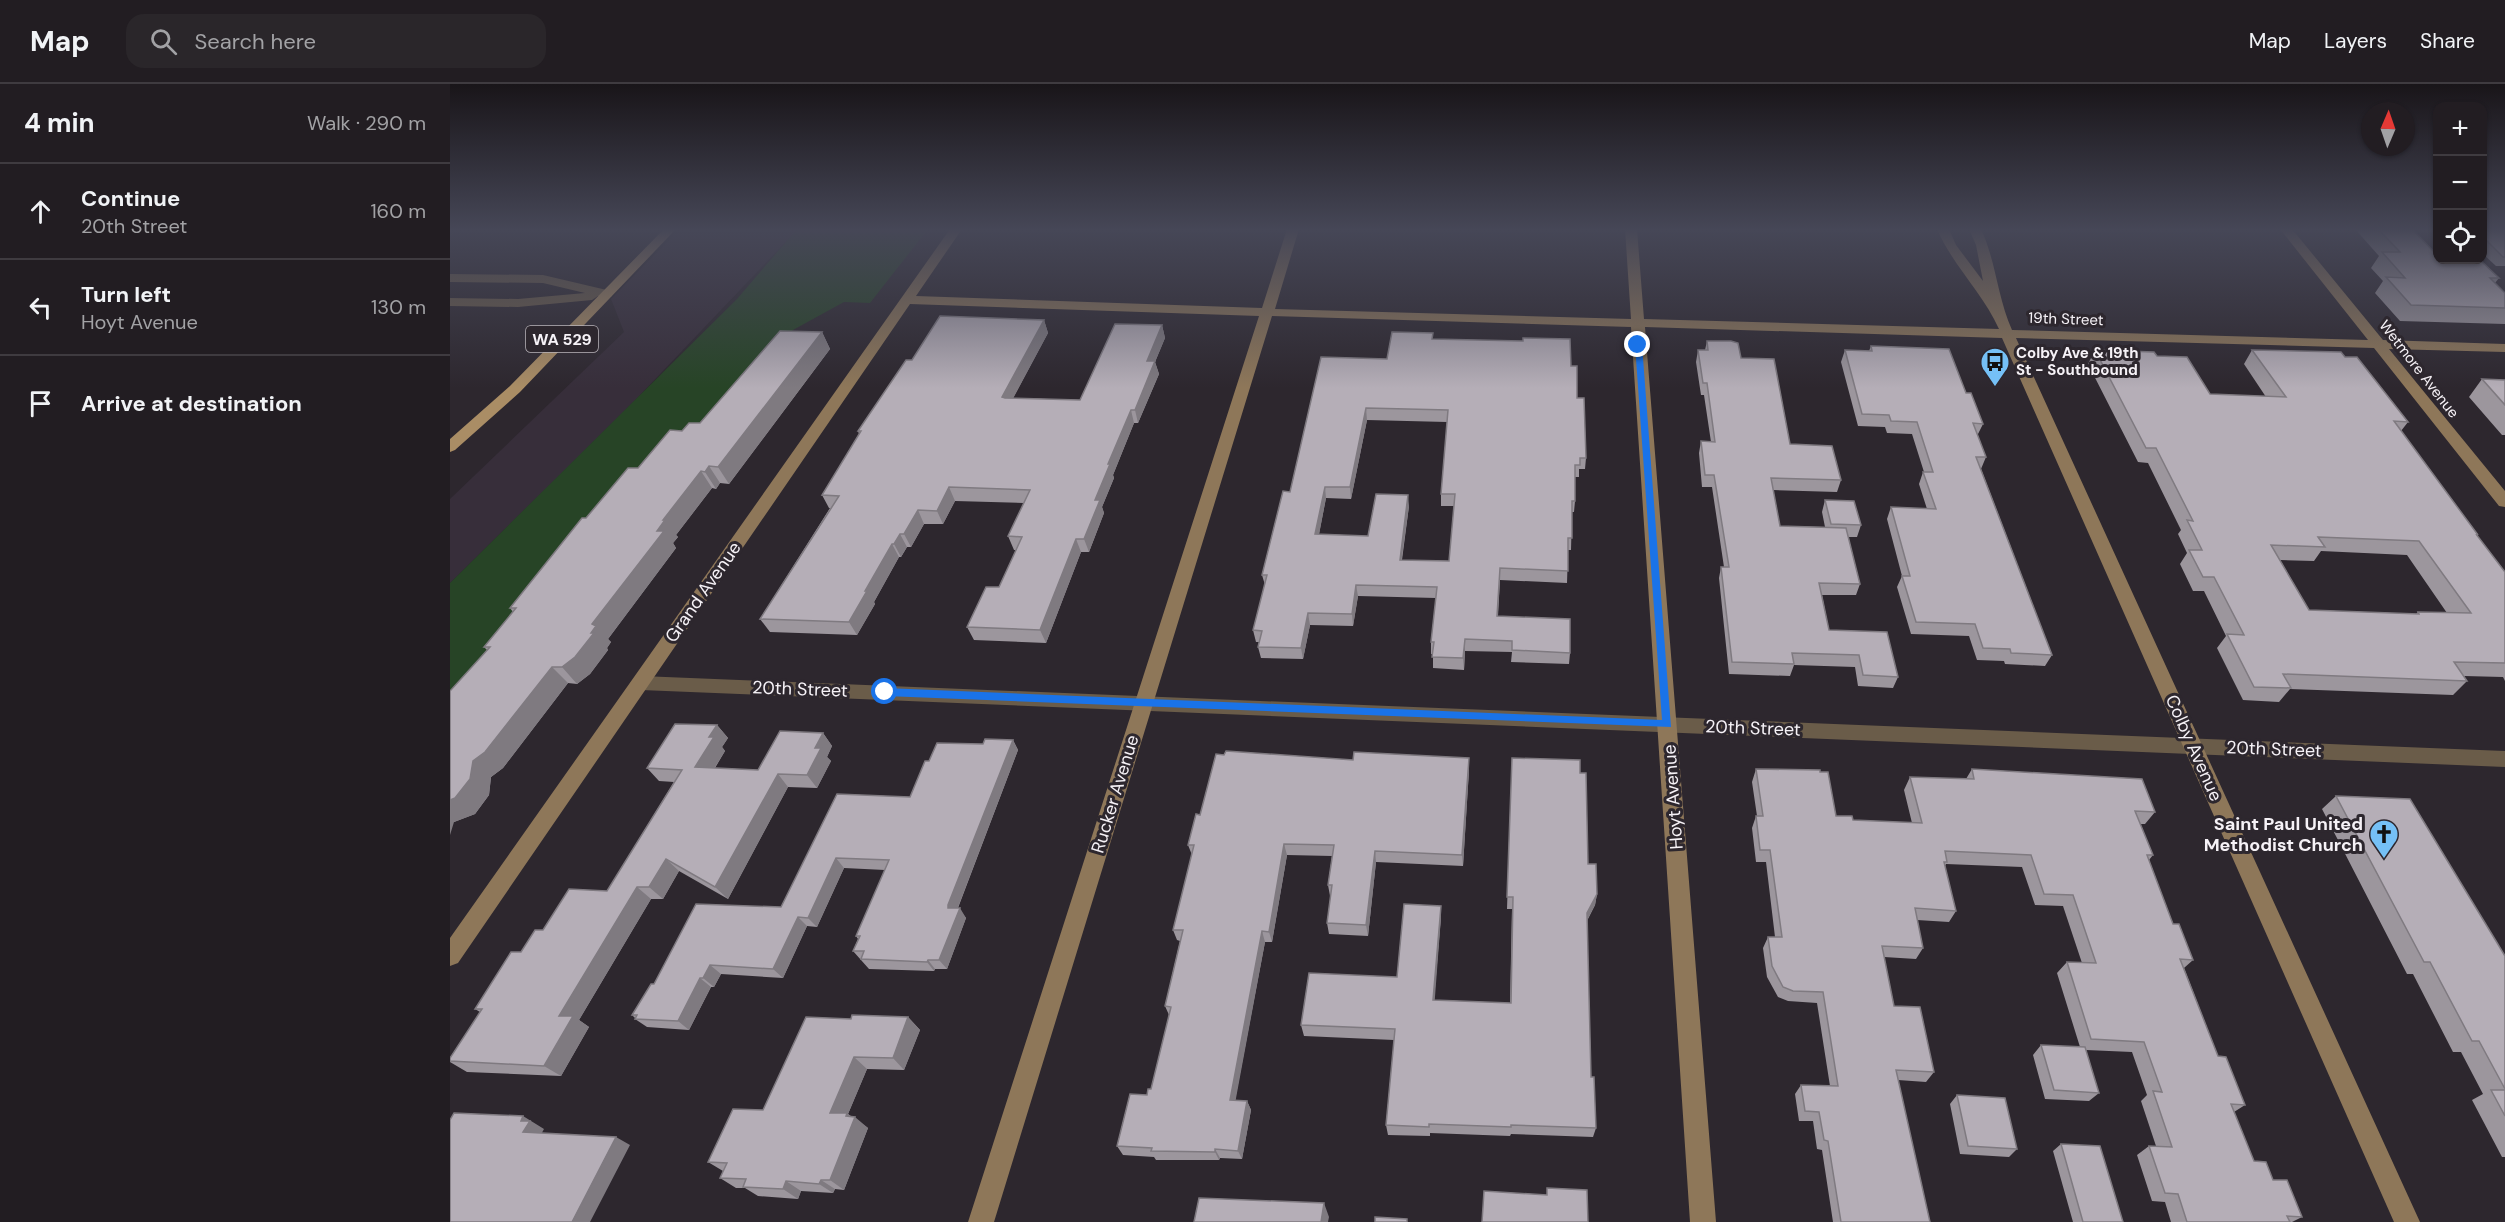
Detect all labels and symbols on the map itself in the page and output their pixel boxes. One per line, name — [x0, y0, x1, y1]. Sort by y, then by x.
north arrow — [2361, 102, 2415, 156]
street label: 19th Street — [2028, 308, 2104, 330]
street label: Wetmore Avenue — [2375, 316, 2463, 422]
road number: WA 529 — [526, 326, 598, 352]
route end — [1624, 331, 1650, 357]
place label: Colby Ave & 19th St - Southbound — [2016, 343, 2138, 380]
bus stop icon: Colby Ave & 19th St - Southbound — [1979, 346, 2011, 388]
street label: Grand Avenue — [659, 537, 747, 647]
street label: 20th Street — [752, 675, 848, 703]
route start — [871, 678, 897, 704]
street label: Colby Avenue — [2160, 691, 2228, 805]
street label: 20th Street — [1705, 714, 1801, 742]
street label: Rucker Avenue — [1086, 732, 1144, 856]
street label: 20th Street — [2226, 735, 2322, 763]
street label: Hoyt Avenue — [1657, 744, 1689, 850]
place label: Saint Paul United Methodist Church — [2204, 812, 2363, 857]
church icon: Saint Paul United Methodist Church — [2368, 818, 2400, 860]

